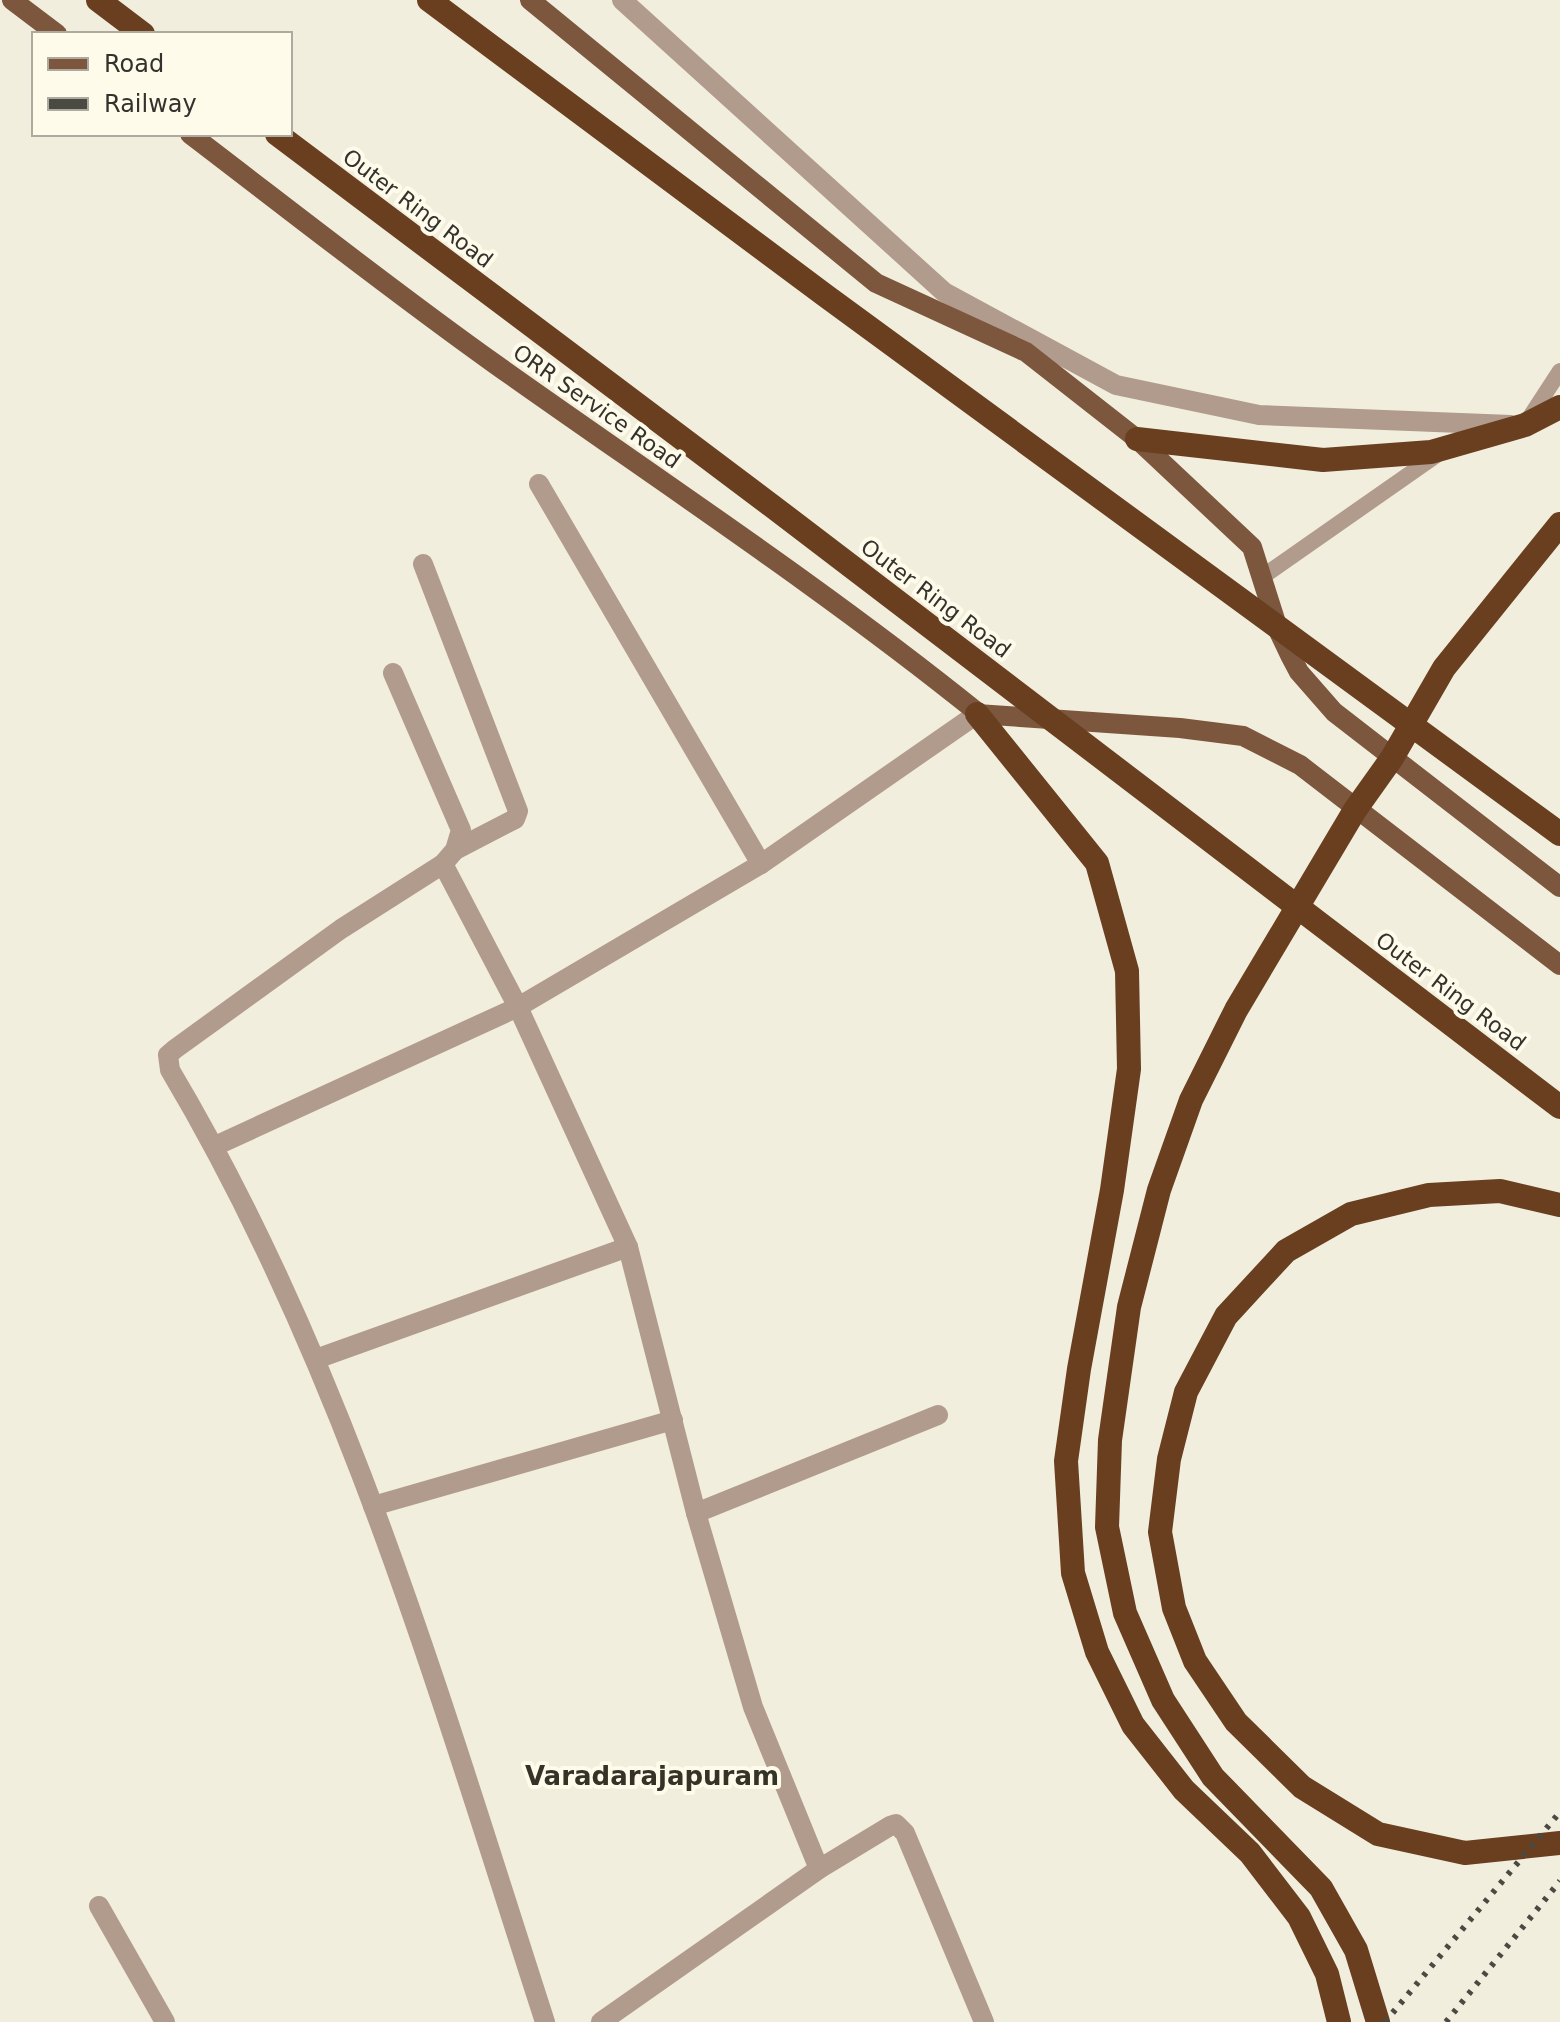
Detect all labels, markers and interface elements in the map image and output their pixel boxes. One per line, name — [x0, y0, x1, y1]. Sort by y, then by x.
legend — [32, 32, 292, 136]
text: Road — [104, 50, 164, 78]
text: Railway — [104, 90, 197, 118]
street label: Outer Ring Road — [338, 144, 497, 273]
street label: ORR Service Road — [508, 339, 685, 474]
street label: Outer Ring Road — [856, 534, 1015, 663]
street label: Outer Ring Road — [1371, 927, 1530, 1056]
district label: Varadarajapuram — [525, 1761, 779, 1791]

